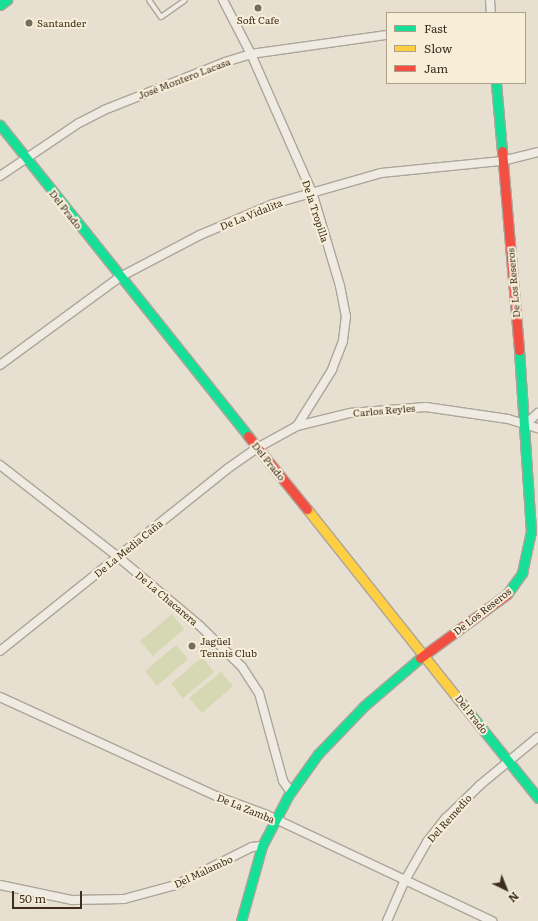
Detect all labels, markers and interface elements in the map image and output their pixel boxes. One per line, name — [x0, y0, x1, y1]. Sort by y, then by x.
marker: Soft Cafe — [253, 3, 263, 13]
legend — [386, 12, 526, 84]
place label: Soft Cafe — [237, 14, 279, 26]
place label: Santander — [37, 17, 86, 29]
marker: Santander — [24, 18, 34, 28]
text: Fast — [424, 19, 447, 37]
text: Slow — [424, 39, 452, 57]
street label: José Montero Lacasa — [136, 55, 232, 101]
text: Jam — [424, 59, 448, 77]
street label: De la Tropilla — [300, 178, 332, 244]
street label: Del Prado — [47, 187, 85, 231]
street label: De La Vidalita — [218, 196, 284, 232]
street label: De Los Reseros — [504, 248, 522, 318]
street label: Carlos Reyles — [352, 401, 416, 419]
street label: Del Prado — [250, 439, 288, 483]
street label: De La Media Caña — [91, 517, 165, 579]
street label: De La Chacarera — [133, 568, 201, 628]
street label: De Los Reseros — [451, 585, 513, 637]
place label: Jagüel Tennis Club — [200, 634, 257, 658]
marker: Jagüel Tennis Club — [187, 641, 197, 651]
street label: Del Prado — [453, 692, 491, 736]
street label: De La Zamba — [215, 791, 277, 825]
street label: Del Remedio — [424, 792, 474, 844]
street label: Del Malambo — [172, 852, 234, 890]
north arrow — [486, 869, 526, 909]
scale bar — [14, 883, 84, 909]
text: 50 m — [19, 889, 46, 907]
text: N — [505, 889, 523, 907]

